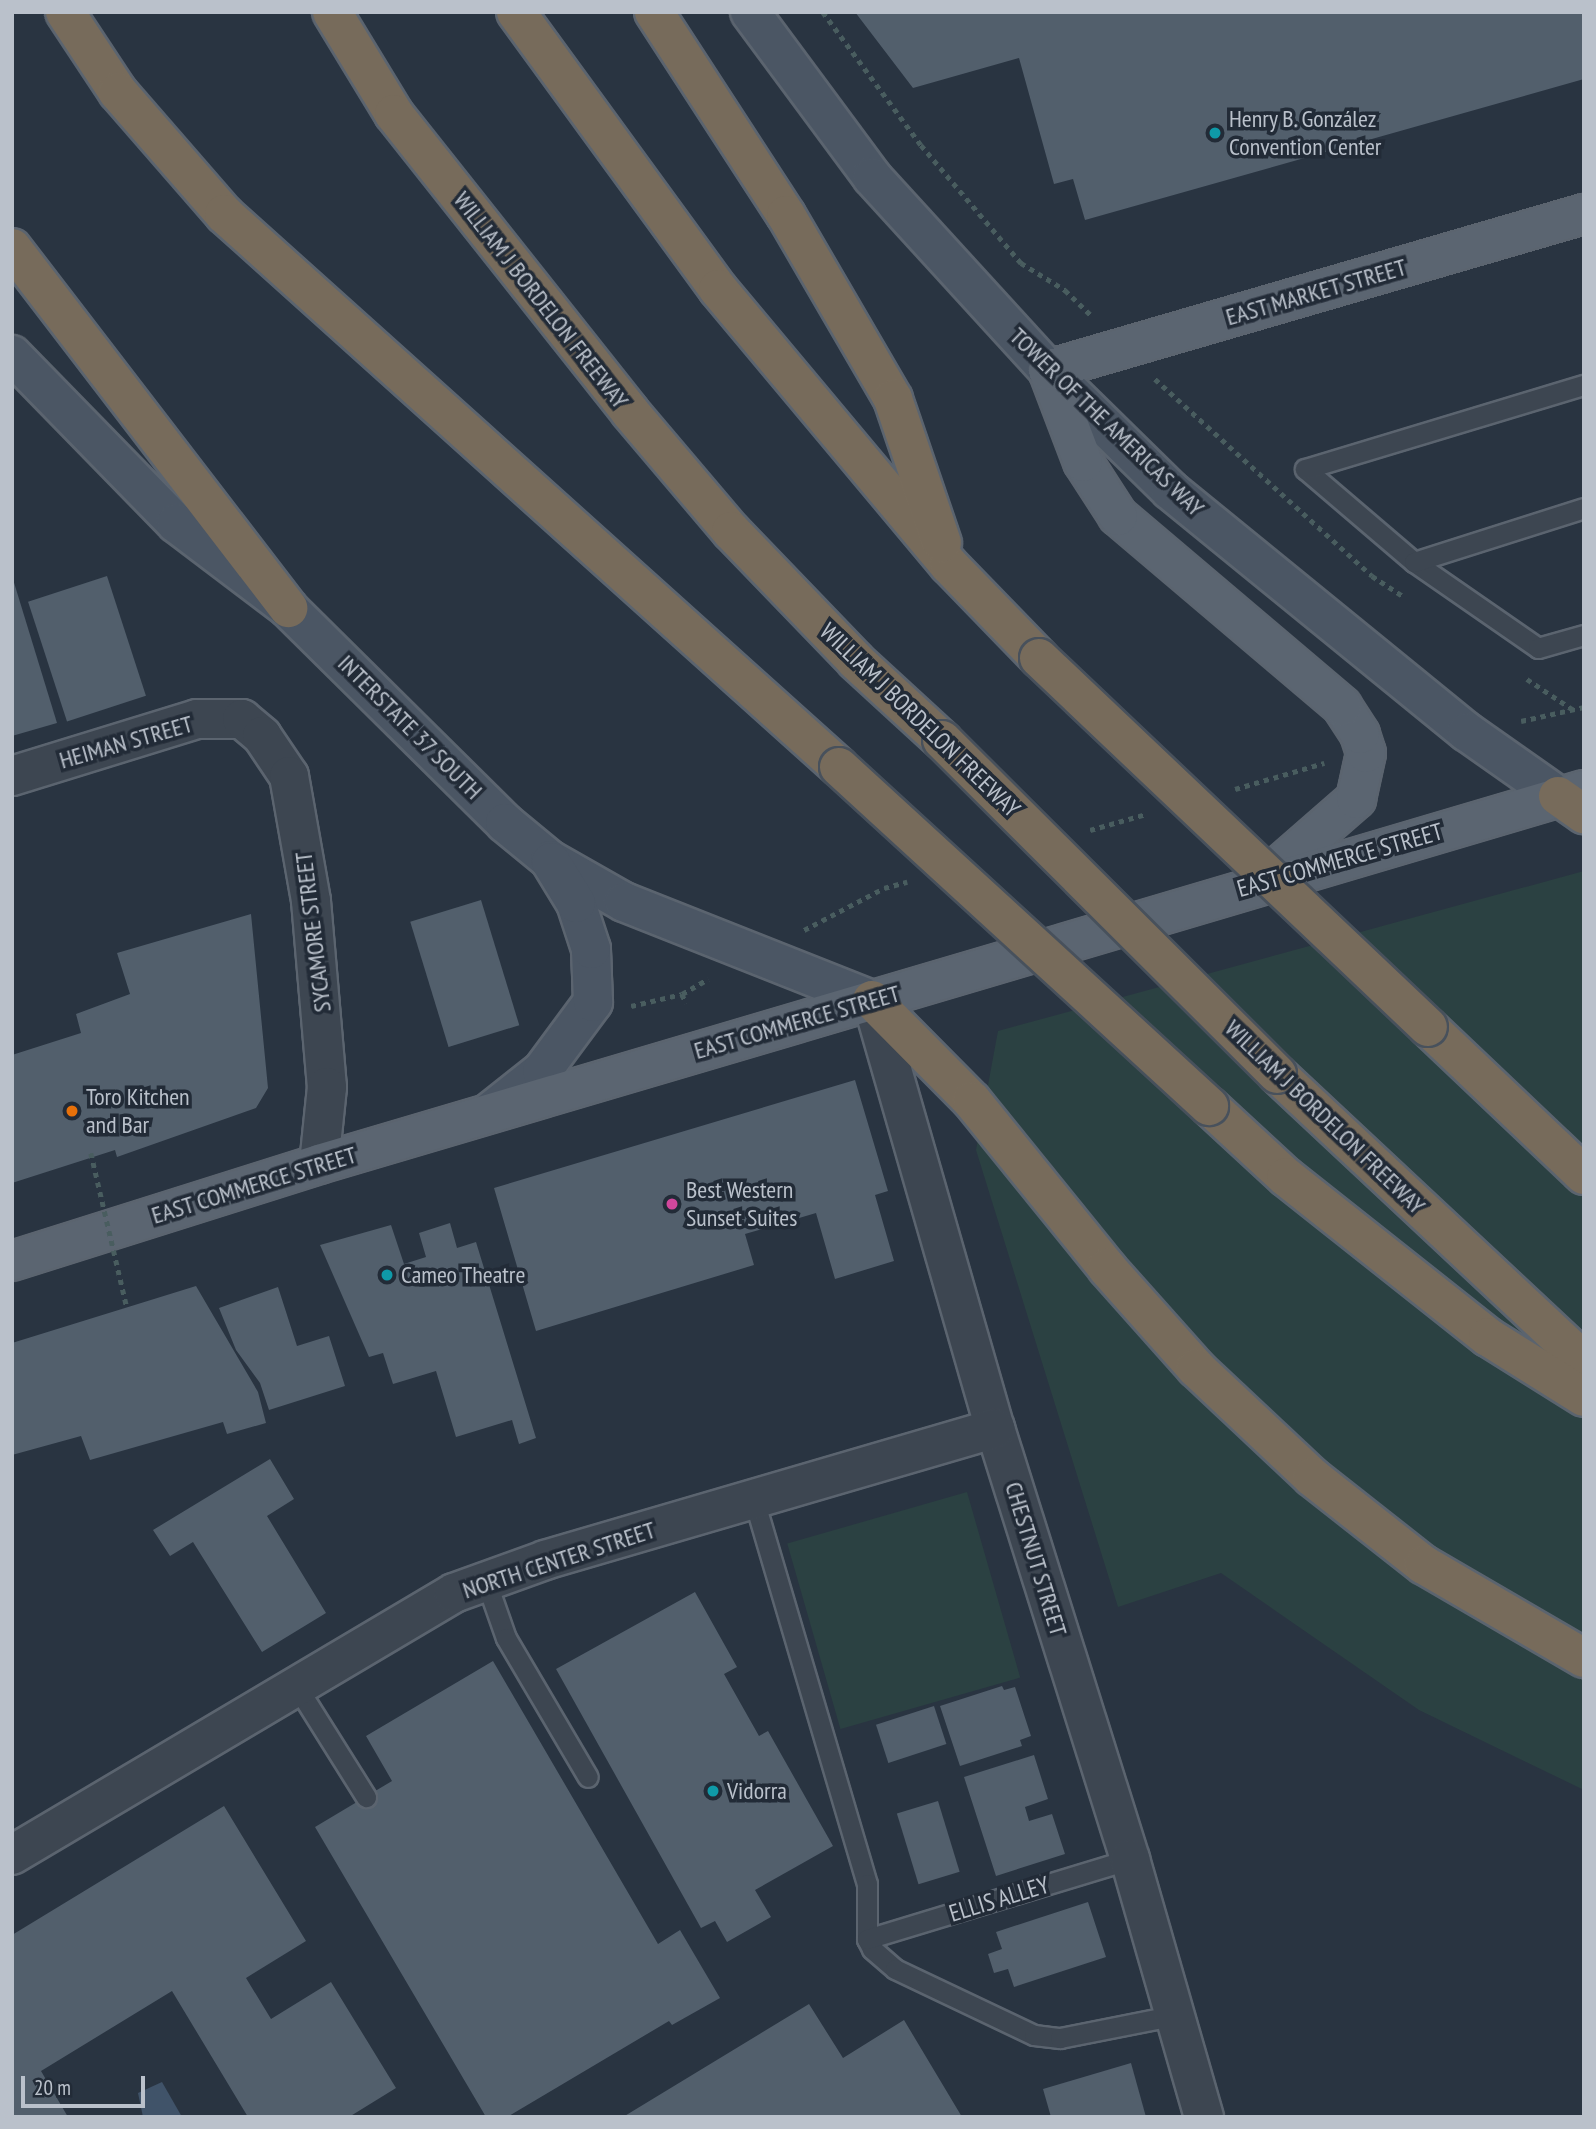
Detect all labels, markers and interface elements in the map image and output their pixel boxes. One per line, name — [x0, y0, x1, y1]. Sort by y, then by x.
place label: Henry B. González Convention Center — [1229, 105, 1381, 161]
marker: Henry B. González Convention Center — [1207, 125, 1223, 141]
street label: WILLIAM J BORDELON FREEWAY — [447, 186, 635, 414]
street label: EAST MARKET STREET — [1222, 252, 1410, 332]
street label: TOWER OF THE AMERICAS WAY — [1003, 321, 1211, 523]
street label: WILLIAM J BORDELON FREEWAY — [814, 617, 1026, 823]
street label: INTERSTATE 37 SOUTH — [332, 649, 488, 805]
street label: HEIMAN STREET — [56, 709, 196, 775]
street label: EAST COMMERCE STREET — [1234, 817, 1446, 903]
street label: SYCAMORE STREET — [289, 850, 337, 1014]
street label: EAST COMMERCE STREET — [691, 979, 903, 1065]
street label: WILLIAM J BORDELON FREEWAY — [1219, 1014, 1431, 1220]
place label: Toro Kitchen and Bar — [86, 1083, 190, 1139]
marker: Toro Kitchen and Bar — [64, 1103, 80, 1119]
street label: EAST COMMERCE STREET — [148, 1140, 360, 1230]
place label: Best Western Sunset Suites — [686, 1176, 797, 1232]
marker: Best Western Sunset Suites — [664, 1196, 680, 1212]
place label: Cameo Theatre — [401, 1261, 526, 1289]
marker: Cameo Theatre — [379, 1267, 395, 1283]
street label: CHESTNUT STREET — [999, 1478, 1073, 1640]
street label: NORTH CENTER STREET — [459, 1515, 659, 1605]
place label: Vidorra — [727, 1777, 787, 1805]
marker: Vidorra — [705, 1783, 721, 1799]
street label: ELLIS ALLEY — [945, 1870, 1053, 1928]
scale bar — [24, 2062, 149, 2106]
text: 20 m — [34, 2074, 71, 2101]

